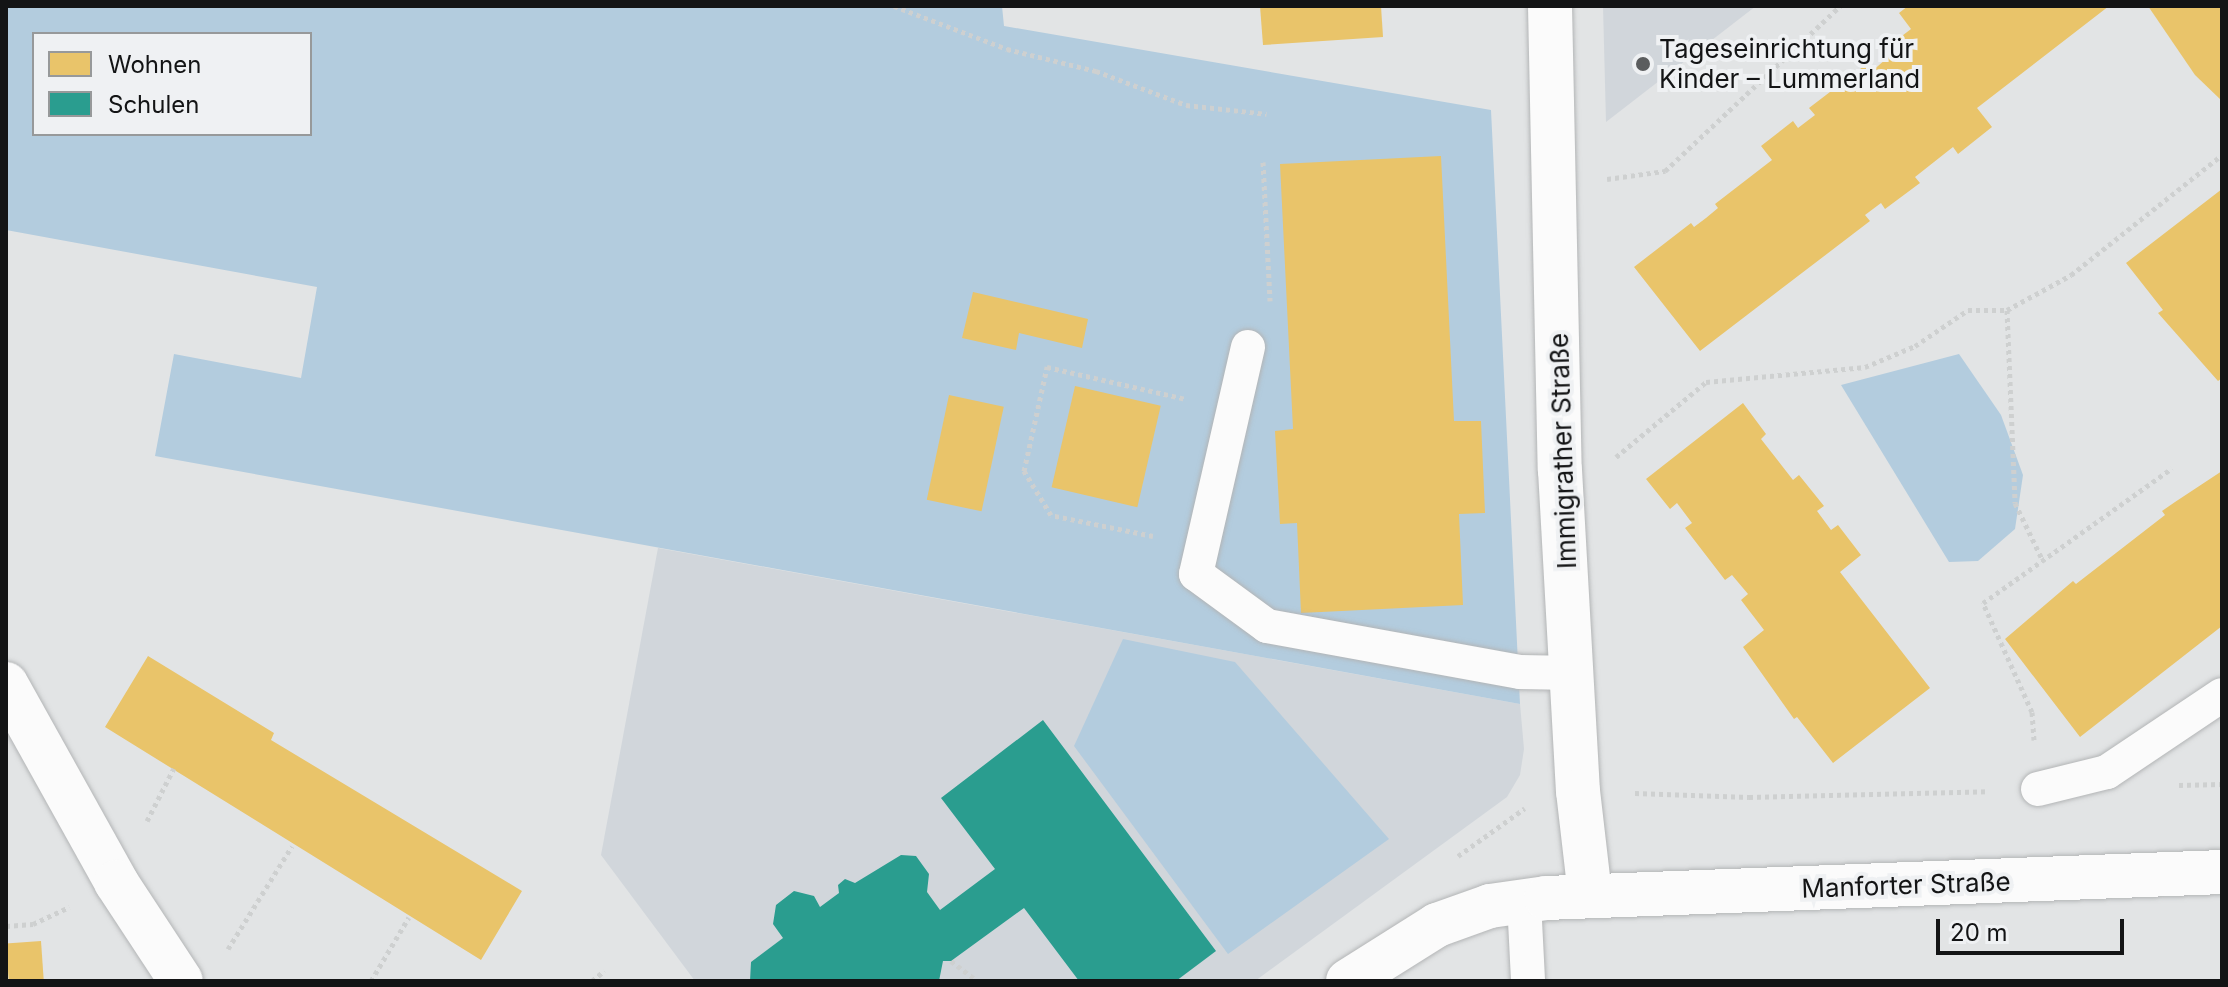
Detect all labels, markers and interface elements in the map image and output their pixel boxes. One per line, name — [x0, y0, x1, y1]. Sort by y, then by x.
legend — [32, 32, 312, 136]
place label: Tageseinrichtung für Kinder – Lummerland — [1659, 33, 1920, 94]
text: Wohnen — [108, 50, 201, 79]
marker: Tageseinrichtung für Kinder – Lummerland — [1634, 55, 1652, 73]
text: Schulen — [108, 90, 199, 119]
street label: Immigrather Straße — [1543, 332, 1583, 570]
street label: Manforter Straße — [1801, 866, 2011, 904]
scale bar — [1940, 903, 2128, 953]
text: 20 m — [1950, 918, 2008, 947]

